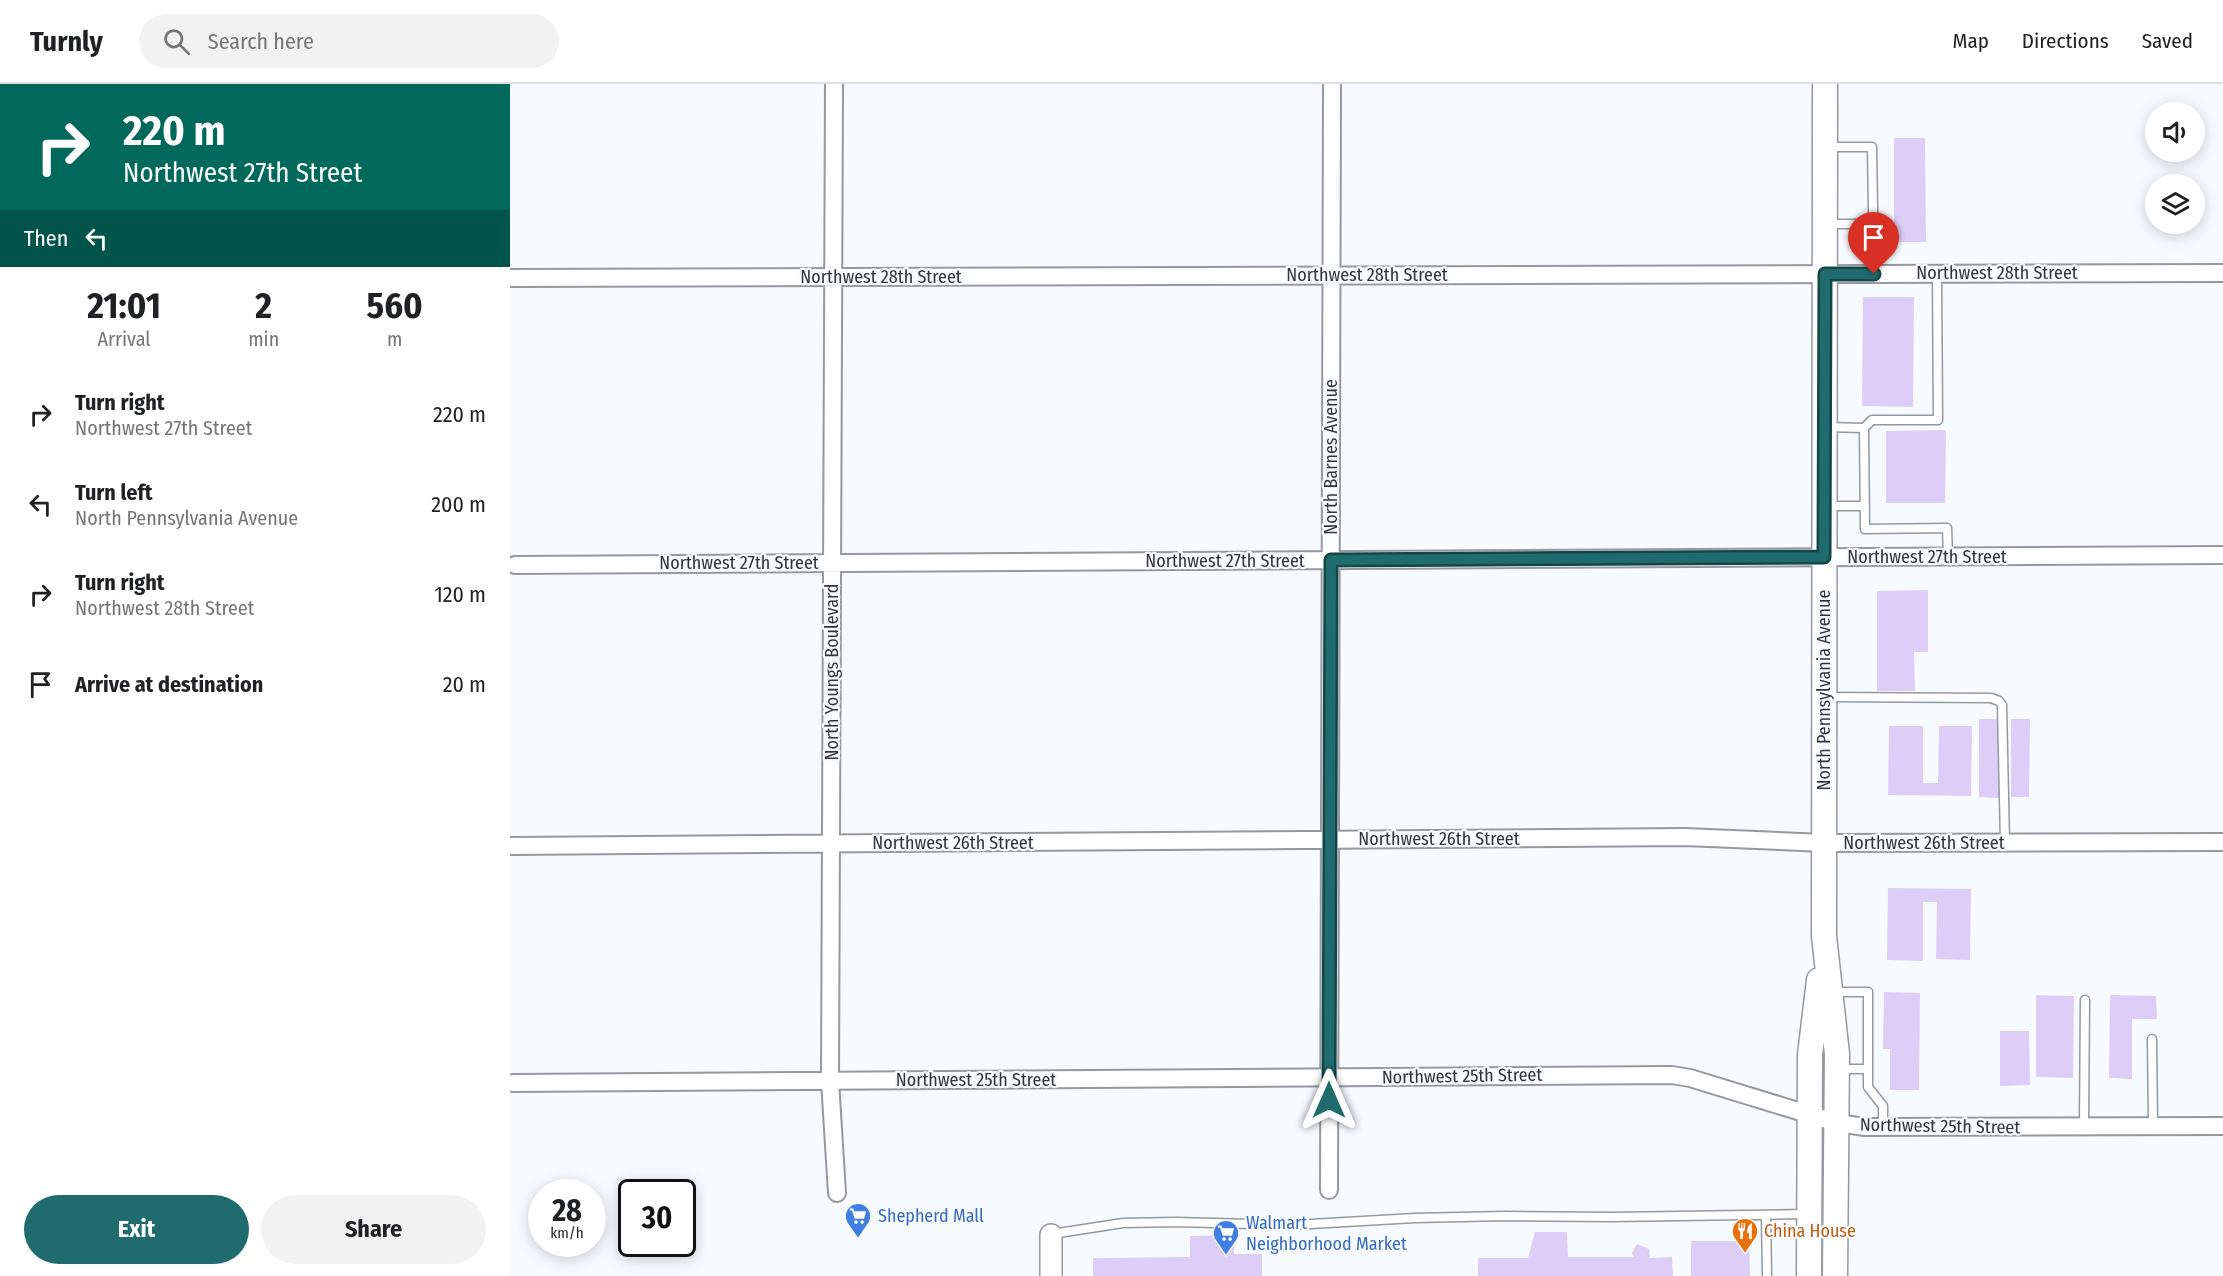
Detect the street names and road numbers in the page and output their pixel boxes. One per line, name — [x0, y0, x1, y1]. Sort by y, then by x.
street label: Northwest 28th Street — [1916, 262, 2078, 284]
street label: Northwest 28th Street — [1286, 264, 1448, 286]
street label: Northwest 28th Street — [800, 266, 962, 288]
street label: North Barnes Avenue — [1320, 379, 1342, 535]
street label: Northwest 27th Street — [1847, 546, 2007, 568]
street label: Northwest 27th Street — [1145, 550, 1305, 572]
street label: Northwest 27th Street — [659, 552, 819, 574]
street label: North Youngs Boulevard — [821, 583, 843, 761]
street label: North Pennsylvania Avenue — [1813, 590, 1835, 790]
street label: Northwest 26th Street — [1358, 828, 1520, 850]
street label: Northwest 26th Street — [872, 832, 1034, 854]
street label: Northwest 26th Street — [1843, 832, 2005, 854]
street label: Northwest 25th Street — [1382, 1064, 1543, 1088]
street label: Northwest 25th Street — [896, 1069, 1056, 1091]
street label: Northwest 25th Street — [1860, 1114, 2021, 1138]

